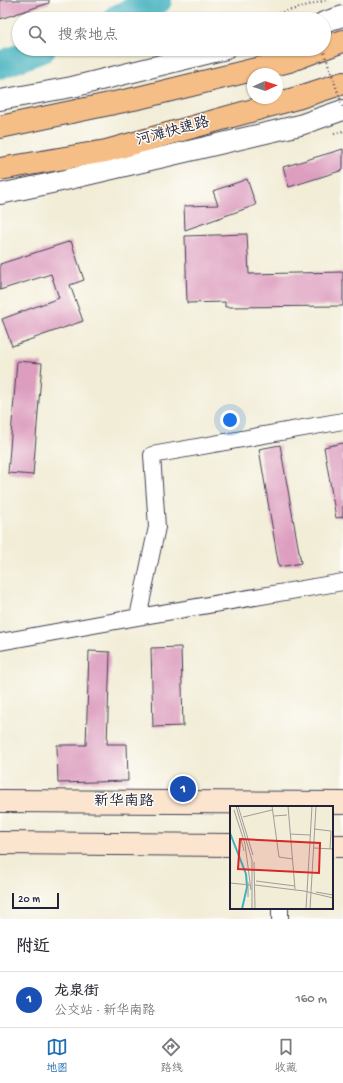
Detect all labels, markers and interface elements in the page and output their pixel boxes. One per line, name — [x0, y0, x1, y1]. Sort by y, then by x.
search box — [12, 12, 331, 56]
icon: search — [26, 23, 48, 45]
text: 搜索地点 — [58, 27, 118, 45]
north arrow — [247, 68, 283, 104]
street label: 河滩快速路 — [134, 113, 212, 150]
your location — [220, 410, 240, 430]
pin: 1 — [170, 774, 196, 804]
street label: 新华南路 — [94, 792, 154, 811]
inset map — [230, 806, 333, 909]
scale bar — [12, 891, 59, 910]
text: 20 m — [18, 894, 40, 906]
text: 附近 — [16, 938, 50, 958]
text: 龙泉街 — [54, 983, 99, 1001]
text: 1 — [26, 992, 32, 1007]
text: 160 m — [295, 992, 327, 1007]
text: 公交站 · 新华南路 — [54, 1004, 155, 1019]
tab: 地图 — [46, 1036, 68, 1075]
tab: 路线 — [160, 1036, 182, 1075]
tab: 收藏 — [275, 1036, 297, 1075]

